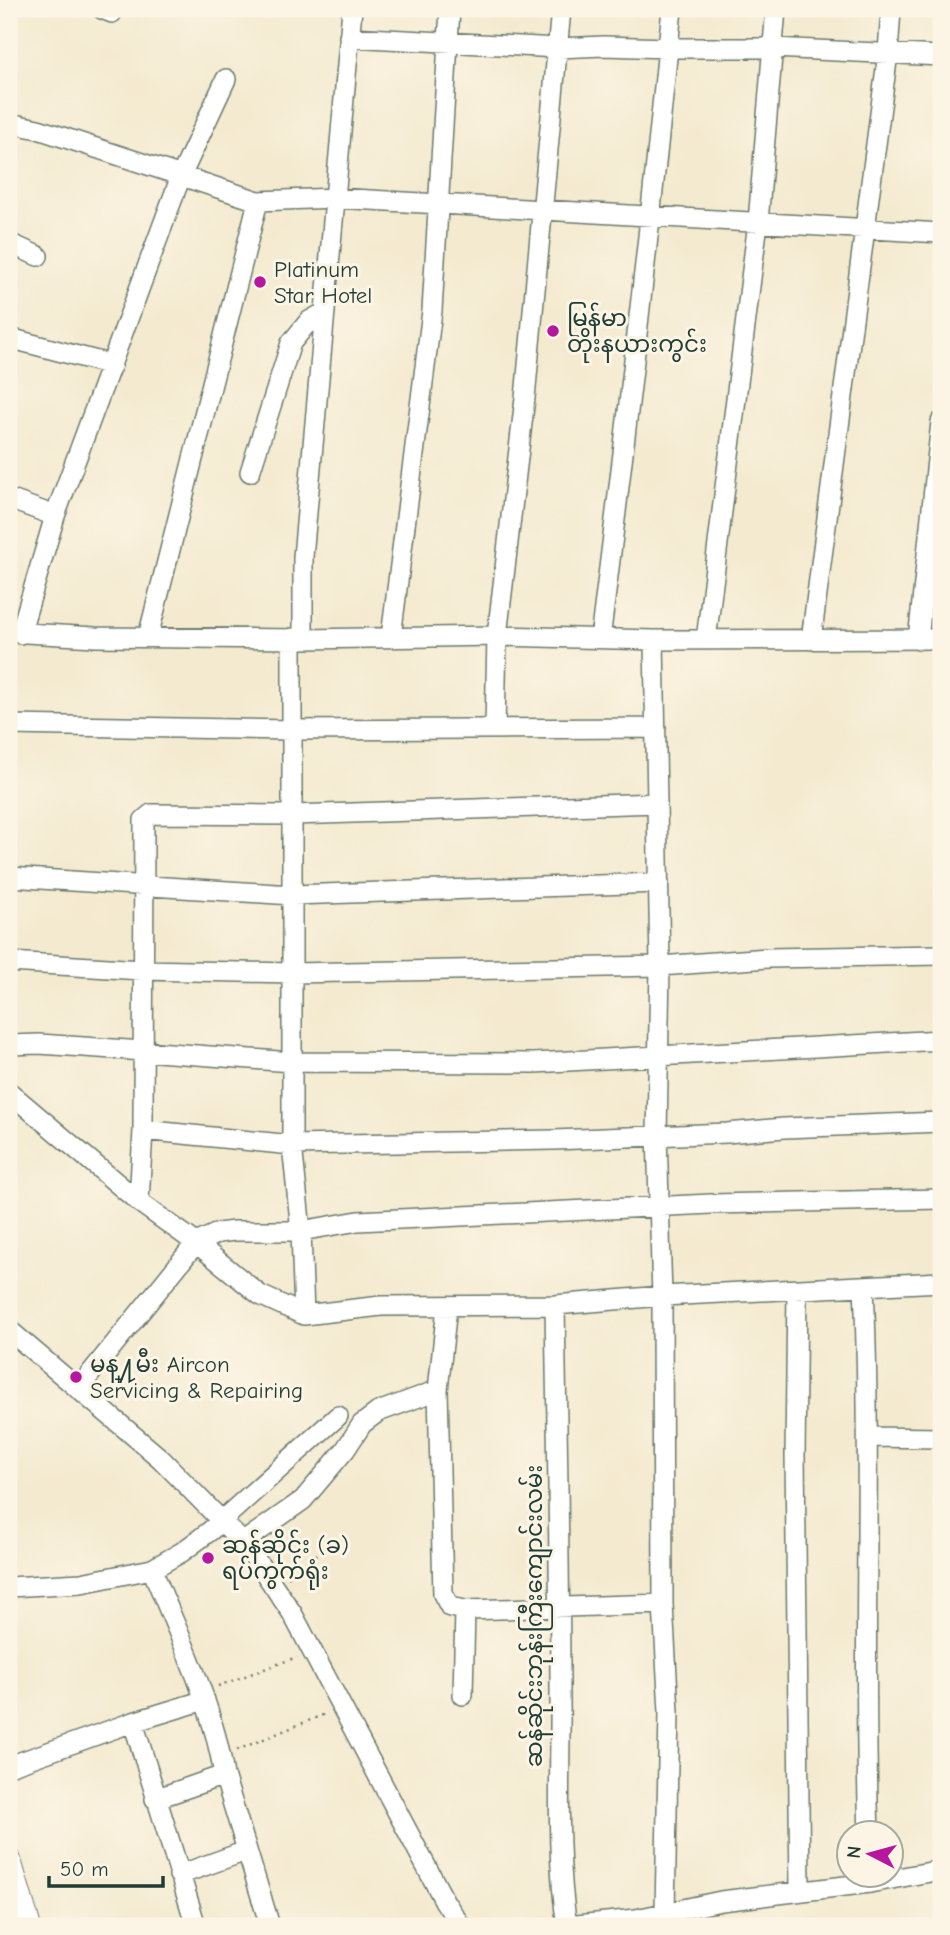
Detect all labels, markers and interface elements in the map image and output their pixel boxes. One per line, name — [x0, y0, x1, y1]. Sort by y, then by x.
place label: Platinum Star Hotel — [274, 256, 372, 309]
marker: Platinum Star Hotel — [252, 274, 268, 290]
place label: မြန်မာ တိုးနယားကွင်း — [567, 302, 707, 363]
marker: မြန်မာ တိုးနယားကွင်း — [545, 323, 561, 339]
place label: မန္႔မီး Aircon Servicing & Repairing — [90, 1348, 303, 1404]
marker: မန္႔မီး Aircon Servicing & Repairing — [68, 1369, 84, 1385]
street label: ဆန်ဆိုင်းဘုန်းကြီးကျောင်းလမ်း — [518, 1465, 553, 1767]
place label: ဆန်ဆိုင်း (ခ) ရပ်ကွက်ရုံး — [222, 1529, 349, 1590]
marker: ဆန်ဆိုင်း (ခ) ရပ်ကွက်ရုံး — [200, 1550, 216, 1566]
north arrow — [834, 1820, 904, 1890]
scale bar — [49, 1844, 163, 1888]
text: N — [843, 1845, 866, 1860]
text: 50 m — [60, 1857, 109, 1881]

